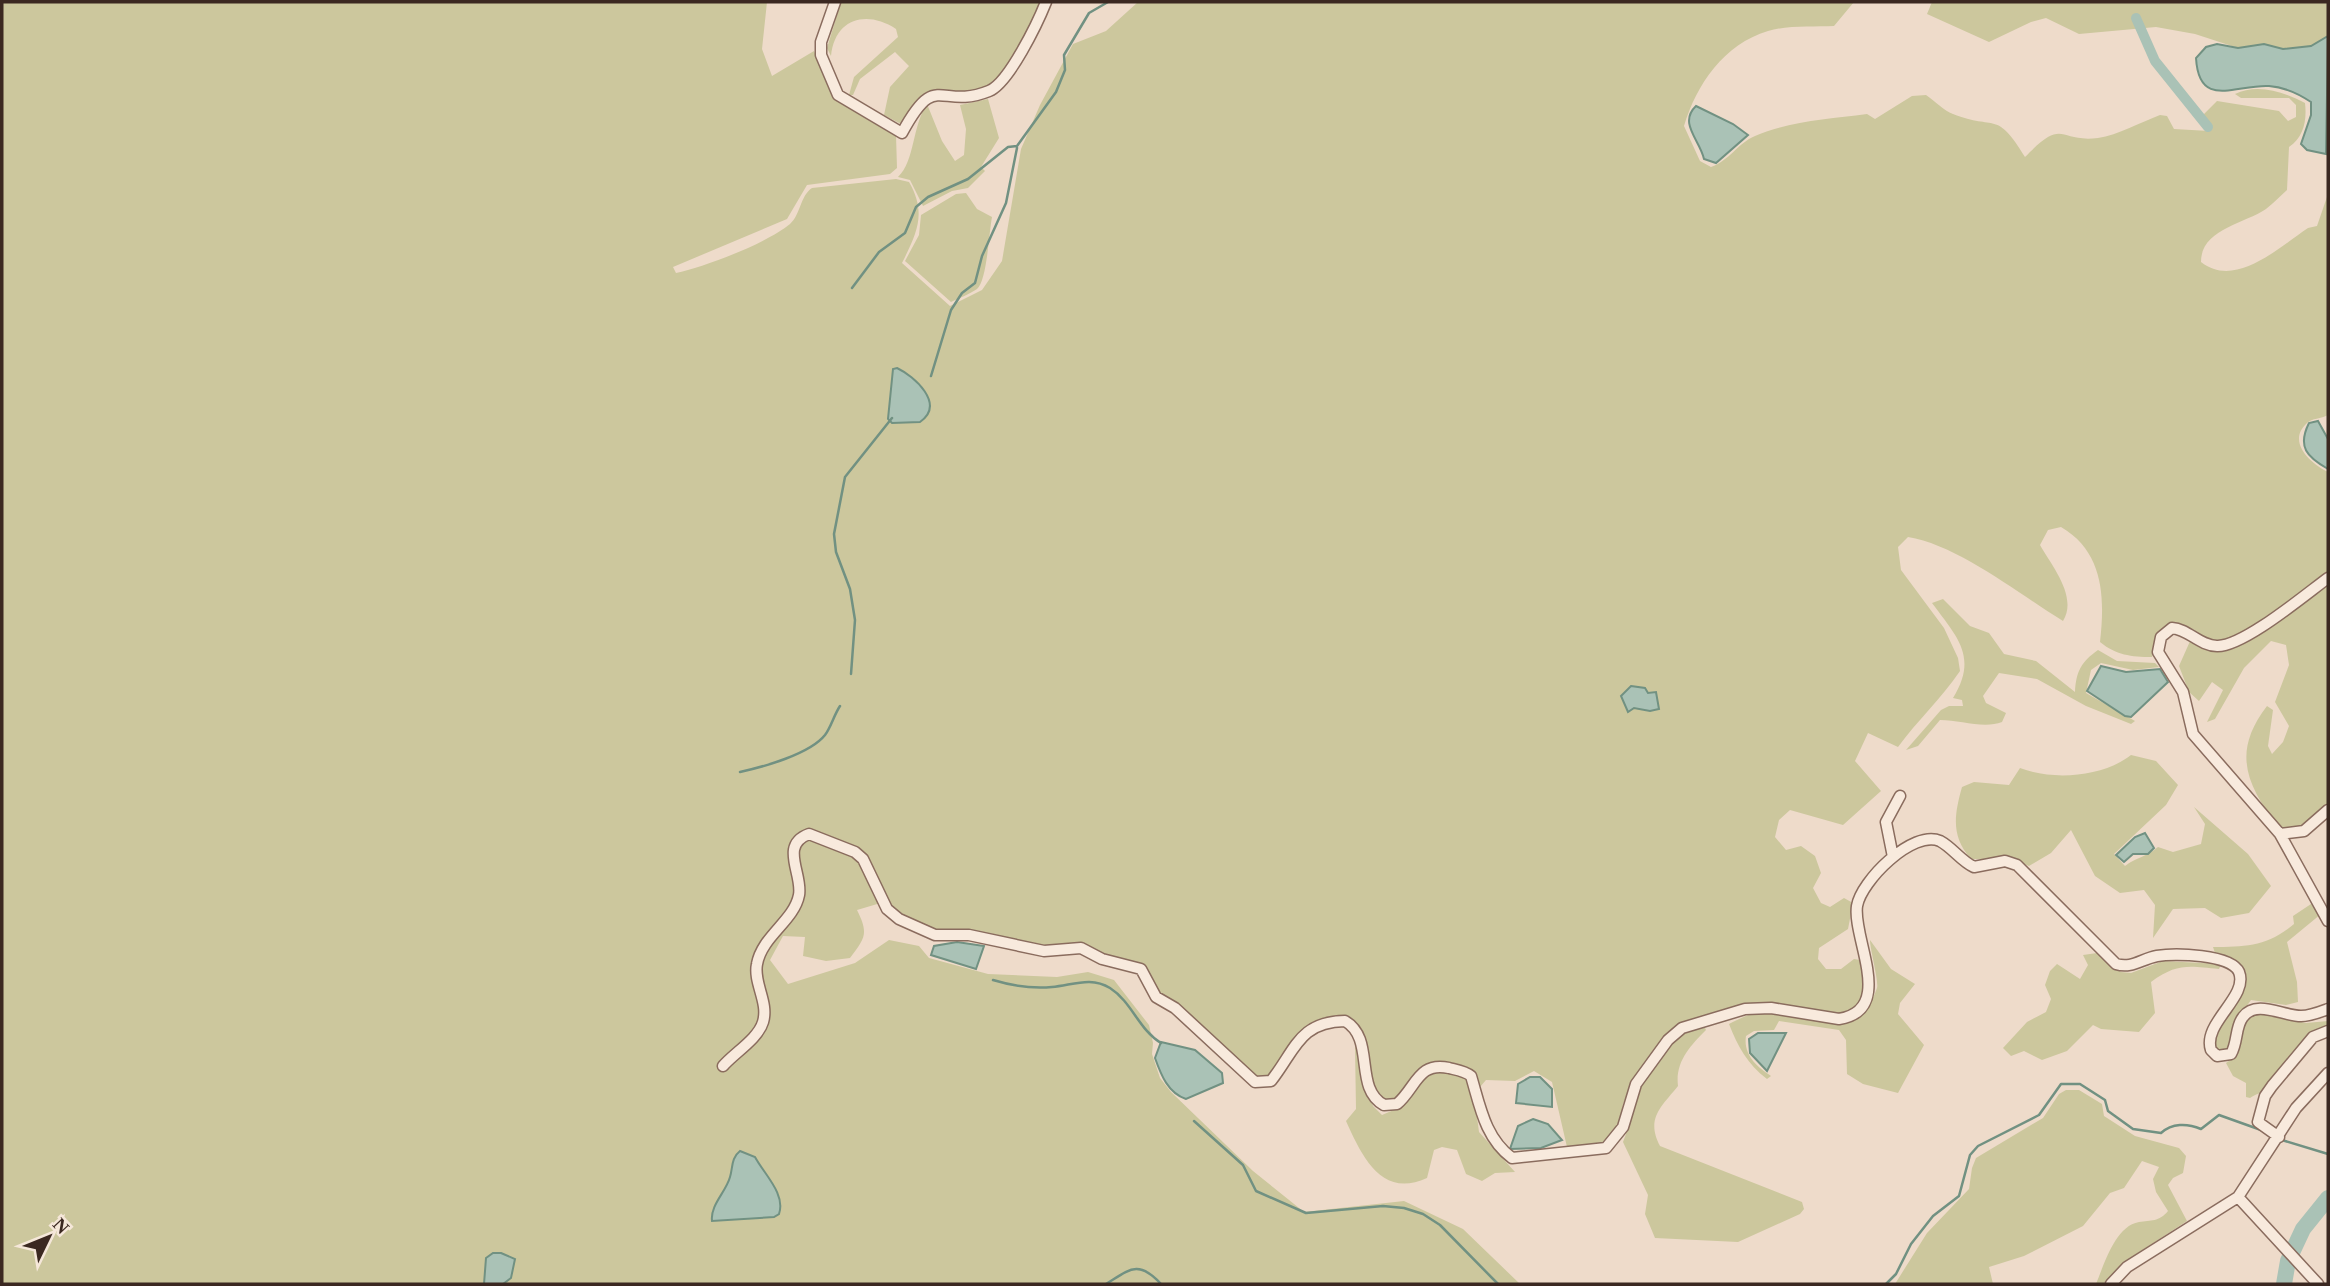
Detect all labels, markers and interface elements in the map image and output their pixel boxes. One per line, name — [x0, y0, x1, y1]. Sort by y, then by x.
north arrow — [14, 1202, 84, 1272]
text: N — [49, 1214, 74, 1238]

